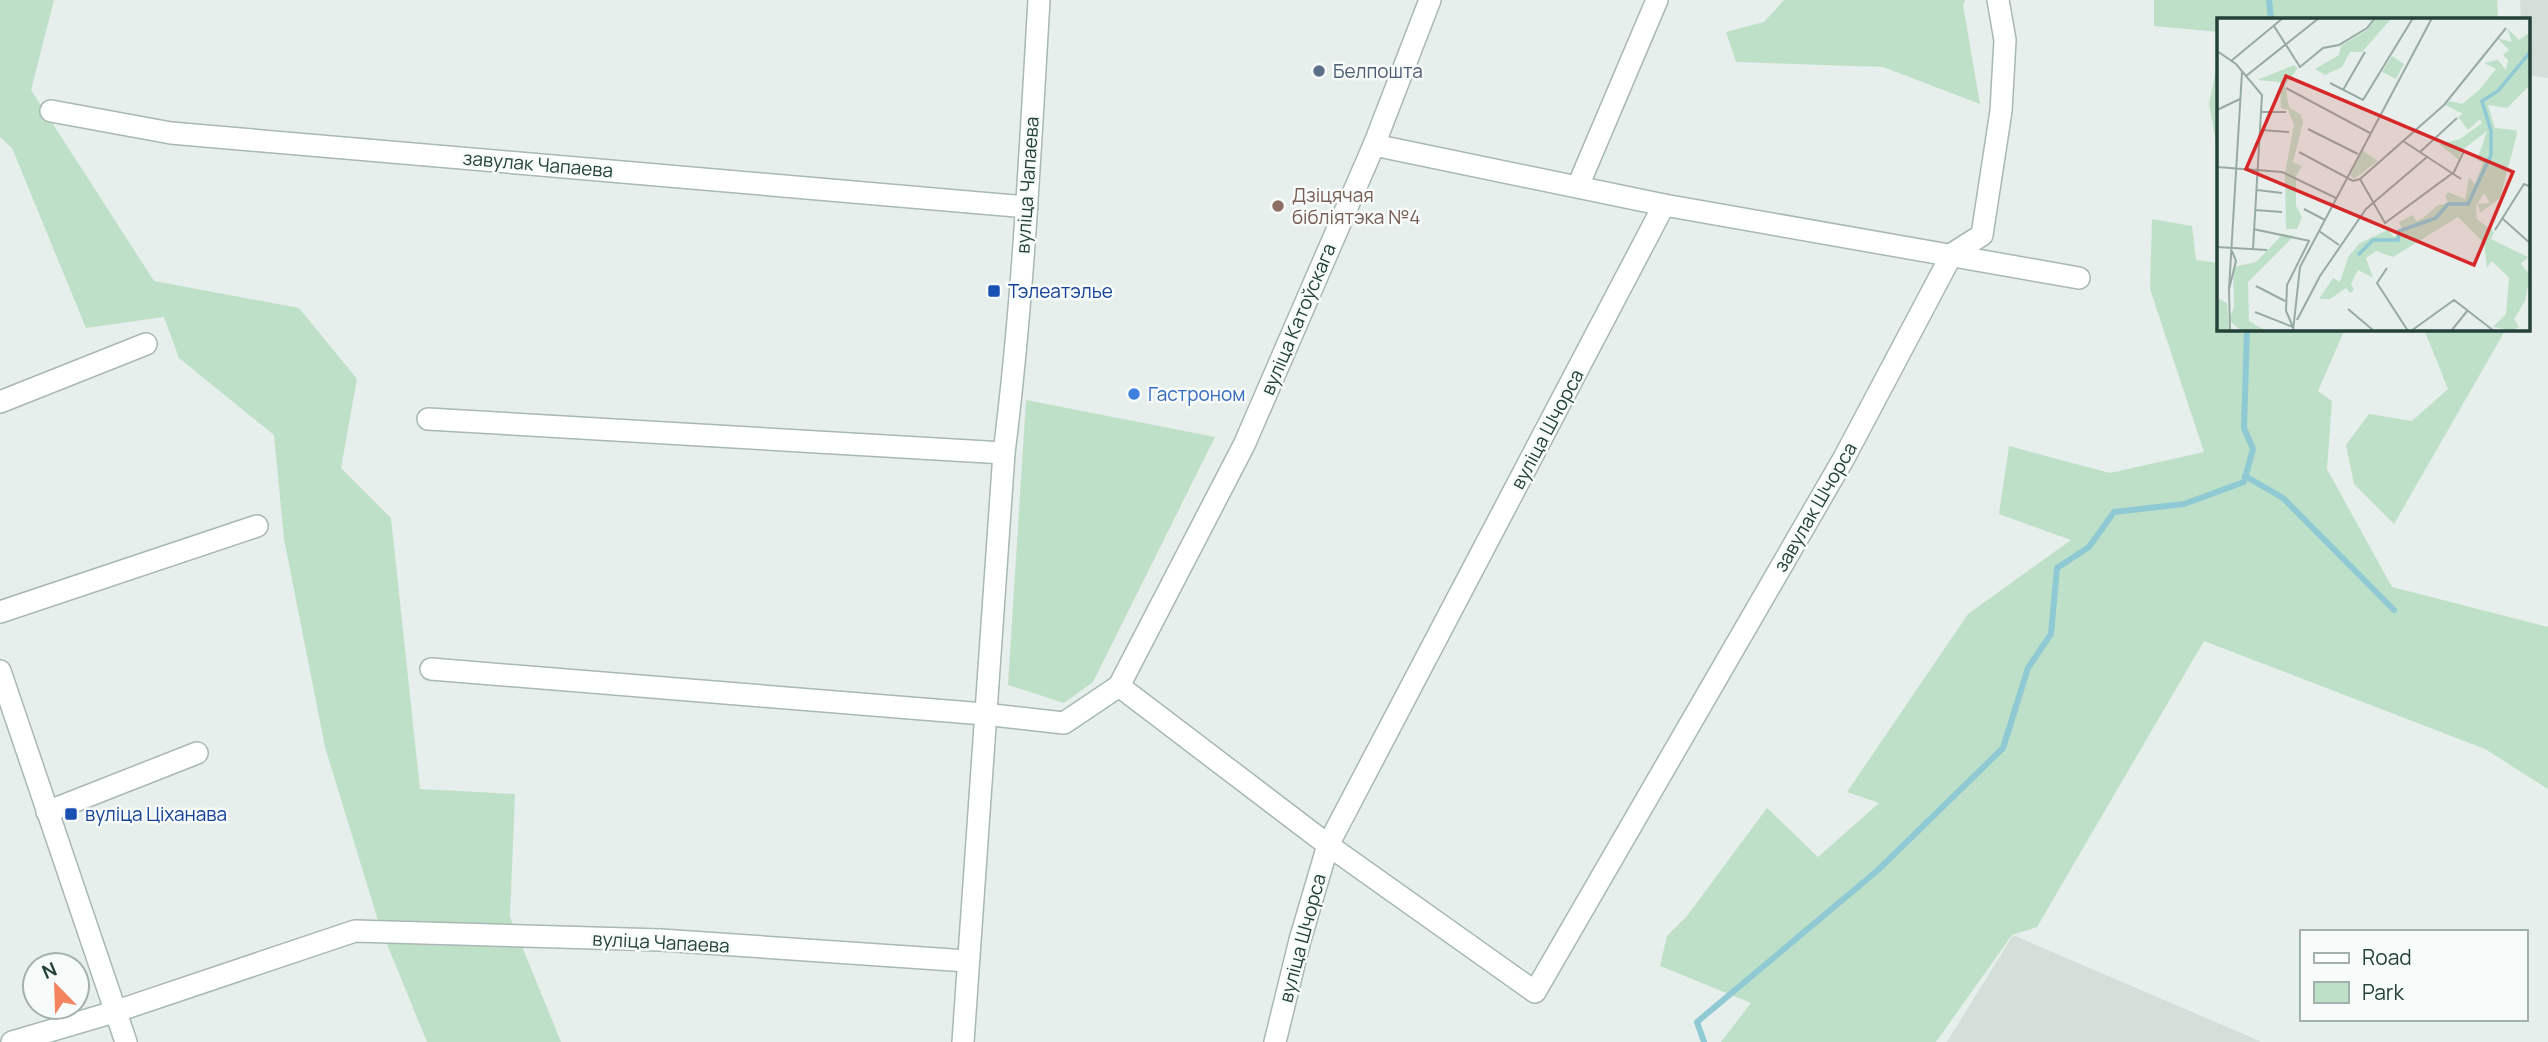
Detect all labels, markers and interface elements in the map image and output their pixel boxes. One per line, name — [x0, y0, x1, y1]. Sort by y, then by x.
inset map — [2217, 18, 2530, 331]
place label: Белпошта — [1333, 58, 1423, 84]
marker: Белпошта — [1311, 63, 1327, 79]
street label: вуліца Чапаева — [1009, 116, 1045, 254]
street label: завулак Чапаева — [462, 144, 614, 184]
place label: Дзіцячая бібліятэка №4 — [1292, 182, 1420, 230]
marker: Дзіцячая бібліятэка №4 — [1270, 198, 1286, 214]
street label: вуліца Катоўскага — [1254, 239, 1342, 399]
place label: Тэлеатэлье — [1008, 278, 1113, 304]
marker: Тэлеатэлье — [986, 283, 1002, 299]
street label: вуліца Шчорса — [1504, 364, 1590, 494]
place label: Гастроном — [1148, 381, 1245, 407]
marker: Гастроном — [1126, 386, 1142, 402]
street label: завулак Шчорса — [1767, 437, 1863, 577]
place label: вуліца Ціханава — [85, 801, 227, 827]
marker: вуліца Ціханава — [63, 806, 79, 822]
street label: вуліца Шчорса — [1272, 871, 1332, 1005]
street label: вуліца Чапаева — [592, 925, 730, 959]
legend — [2300, 930, 2527, 1021]
text: Road — [2362, 943, 2412, 971]
north arrow — [21, 951, 91, 1021]
text: N — [38, 956, 61, 985]
text: Park — [2362, 978, 2404, 1006]

